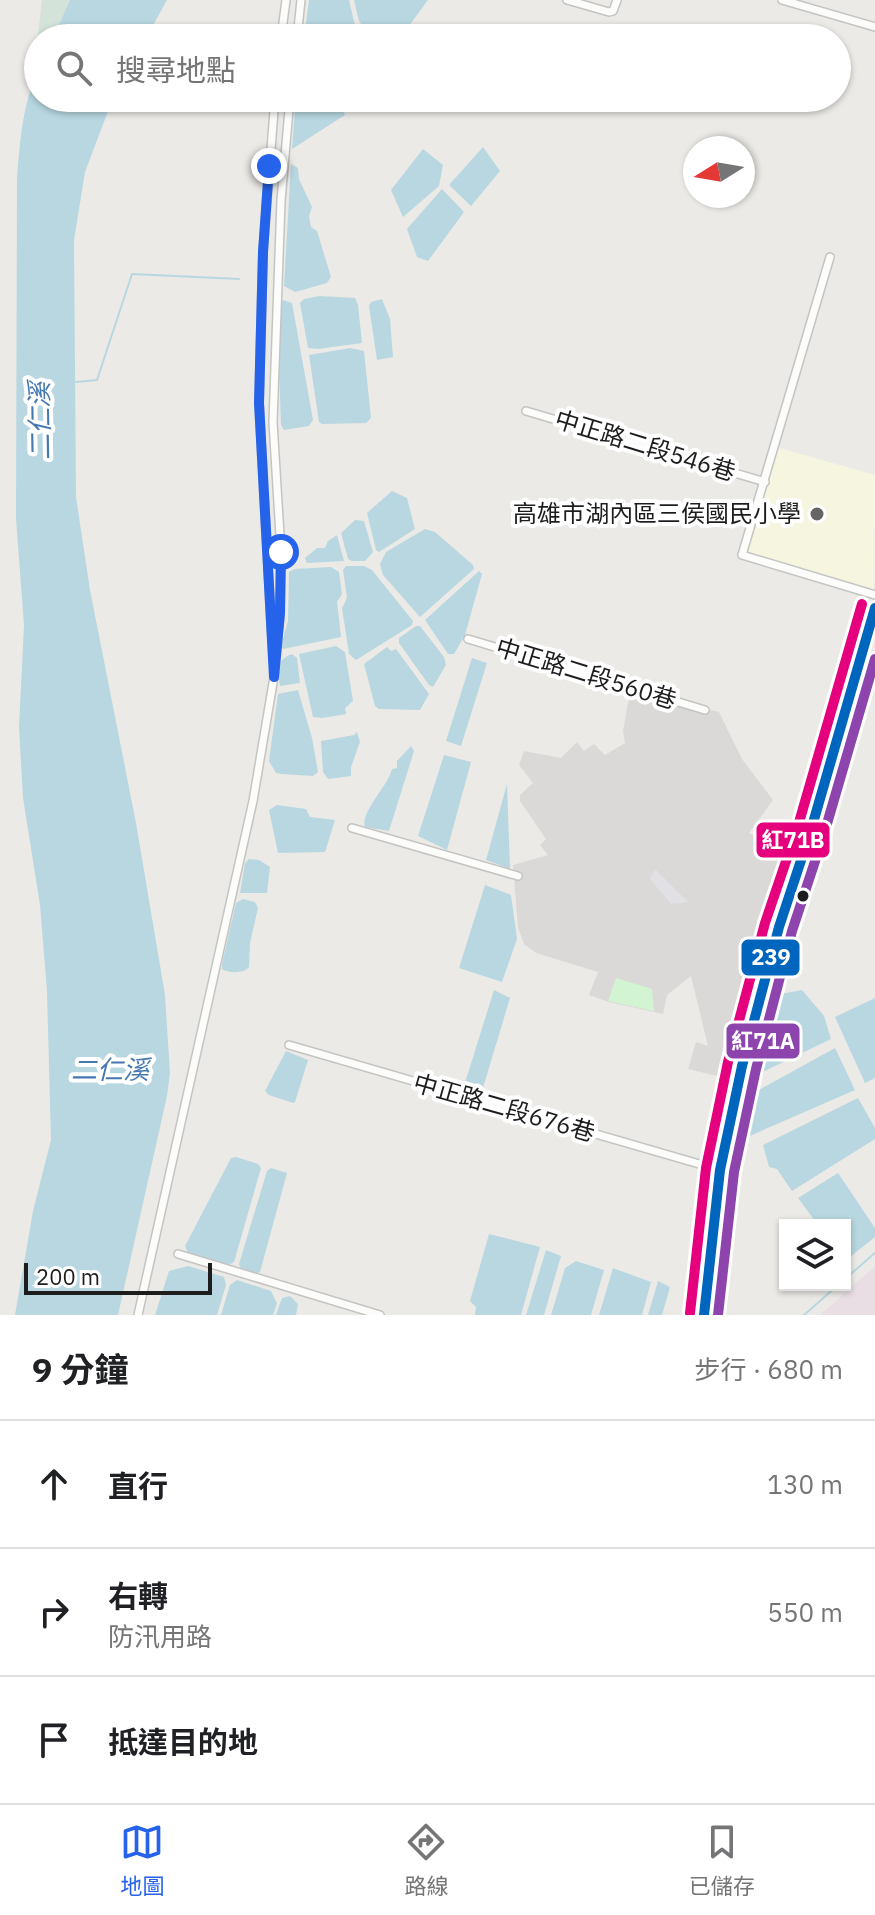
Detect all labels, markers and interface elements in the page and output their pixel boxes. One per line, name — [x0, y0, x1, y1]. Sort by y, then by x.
search box — [24, 24, 851, 112]
icon: search — [52, 46, 96, 90]
text: 搜尋地點 — [116, 50, 236, 89]
north arrow — [683, 136, 755, 208]
route end — [251, 148, 287, 184]
water label: 二仁溪 — [21, 378, 57, 460]
street label: 中正路二段546巷 — [551, 402, 739, 488]
place label: 高雄市湖內區三侯國民小學 — [513, 497, 801, 529]
marker: 高雄市湖內區三侯國民小學 — [808, 505, 826, 523]
route start — [263, 534, 299, 570]
street label: 中正路二段560巷 — [492, 630, 680, 716]
line badge: 紅71B — [755, 821, 831, 859]
text: 紅71B — [761, 825, 825, 854]
unlabelled marker — [795, 888, 811, 904]
line badge: 239 — [740, 938, 801, 977]
text: 239 — [751, 942, 791, 971]
line badge: 紅71A — [725, 1022, 801, 1060]
text: 紅71A — [731, 1026, 795, 1055]
water label: 二仁溪 — [71, 1052, 153, 1086]
street label: 中正路二段676巷 — [410, 1066, 599, 1148]
map controls — [779, 1219, 851, 1291]
button: layers — [779, 1219, 851, 1291]
scale bar — [24, 1259, 212, 1295]
text: 200 m — [36, 1262, 100, 1291]
text: 9 分鐘 — [32, 1347, 128, 1391]
text: 步行 · 680 m — [695, 1352, 843, 1386]
icon: ahead — [32, 1462, 76, 1506]
text: 直行 — [108, 1466, 168, 1505]
text: 130 m — [767, 1467, 843, 1501]
text: 右轉 — [108, 1576, 168, 1615]
icon: right — [32, 1590, 76, 1634]
text: 550 m — [767, 1595, 843, 1629]
text: 防汛用路 — [108, 1619, 212, 1653]
icon: arrive — [32, 1718, 76, 1762]
text: 抵達目的地 — [108, 1722, 258, 1761]
tab: 地圖 — [120, 1820, 164, 1900]
tab: 路線 — [404, 1820, 449, 1900]
tab: 已儲存 — [689, 1820, 755, 1900]

